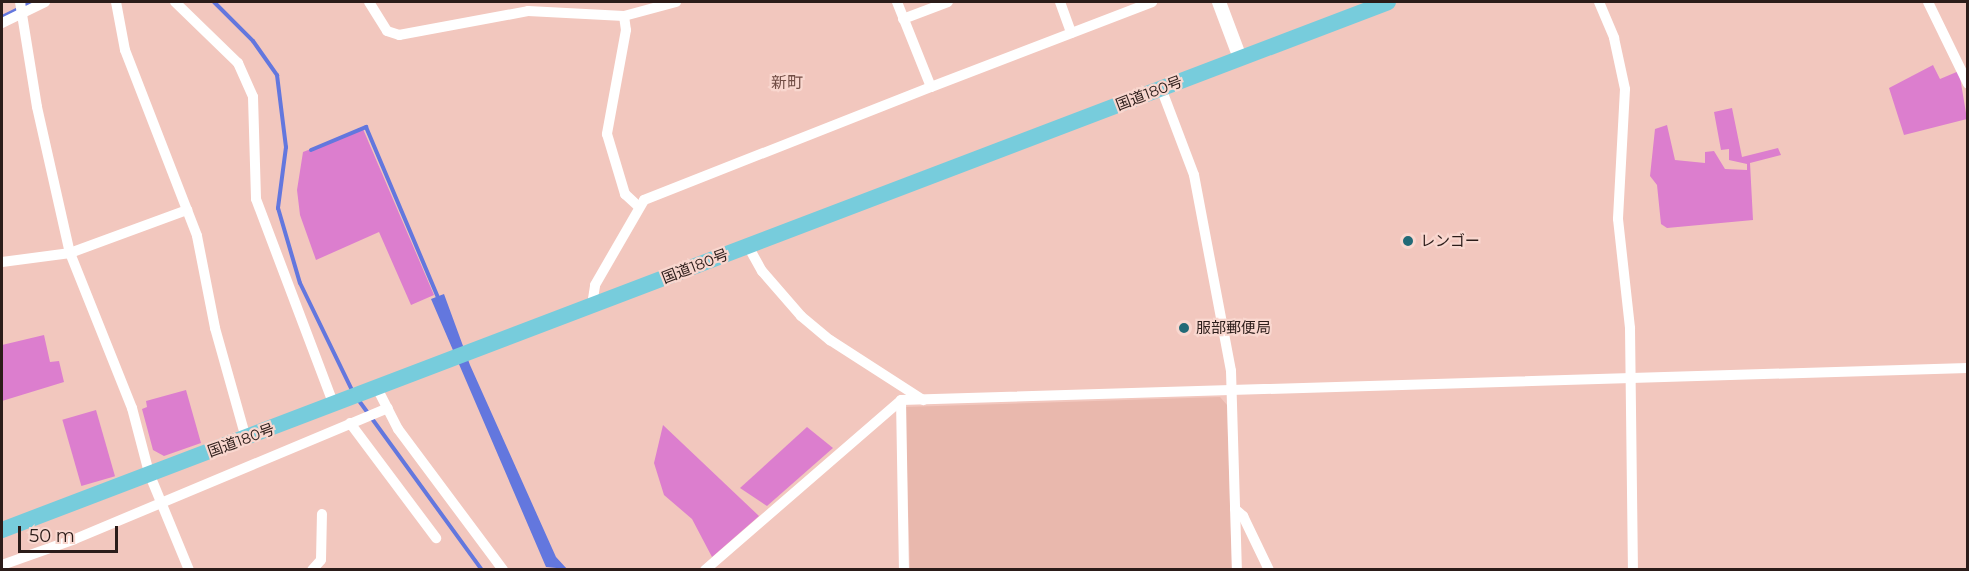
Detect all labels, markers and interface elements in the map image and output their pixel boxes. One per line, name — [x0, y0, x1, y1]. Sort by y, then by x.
street label: 国道180号 — [1113, 72, 1185, 114]
district label: 新町 — [771, 73, 803, 93]
place label: レンゴー — [1420, 232, 1480, 250]
marker: レンゴー — [1401, 234, 1415, 248]
street label: 国道180号 — [659, 245, 731, 287]
place label: 服部郵便局 — [1196, 319, 1271, 337]
marker: 服部郵便局 — [1177, 321, 1191, 335]
street label: 国道180号 — [205, 420, 277, 460]
scale bar — [21, 514, 122, 552]
text: 50 m — [29, 525, 75, 547]

